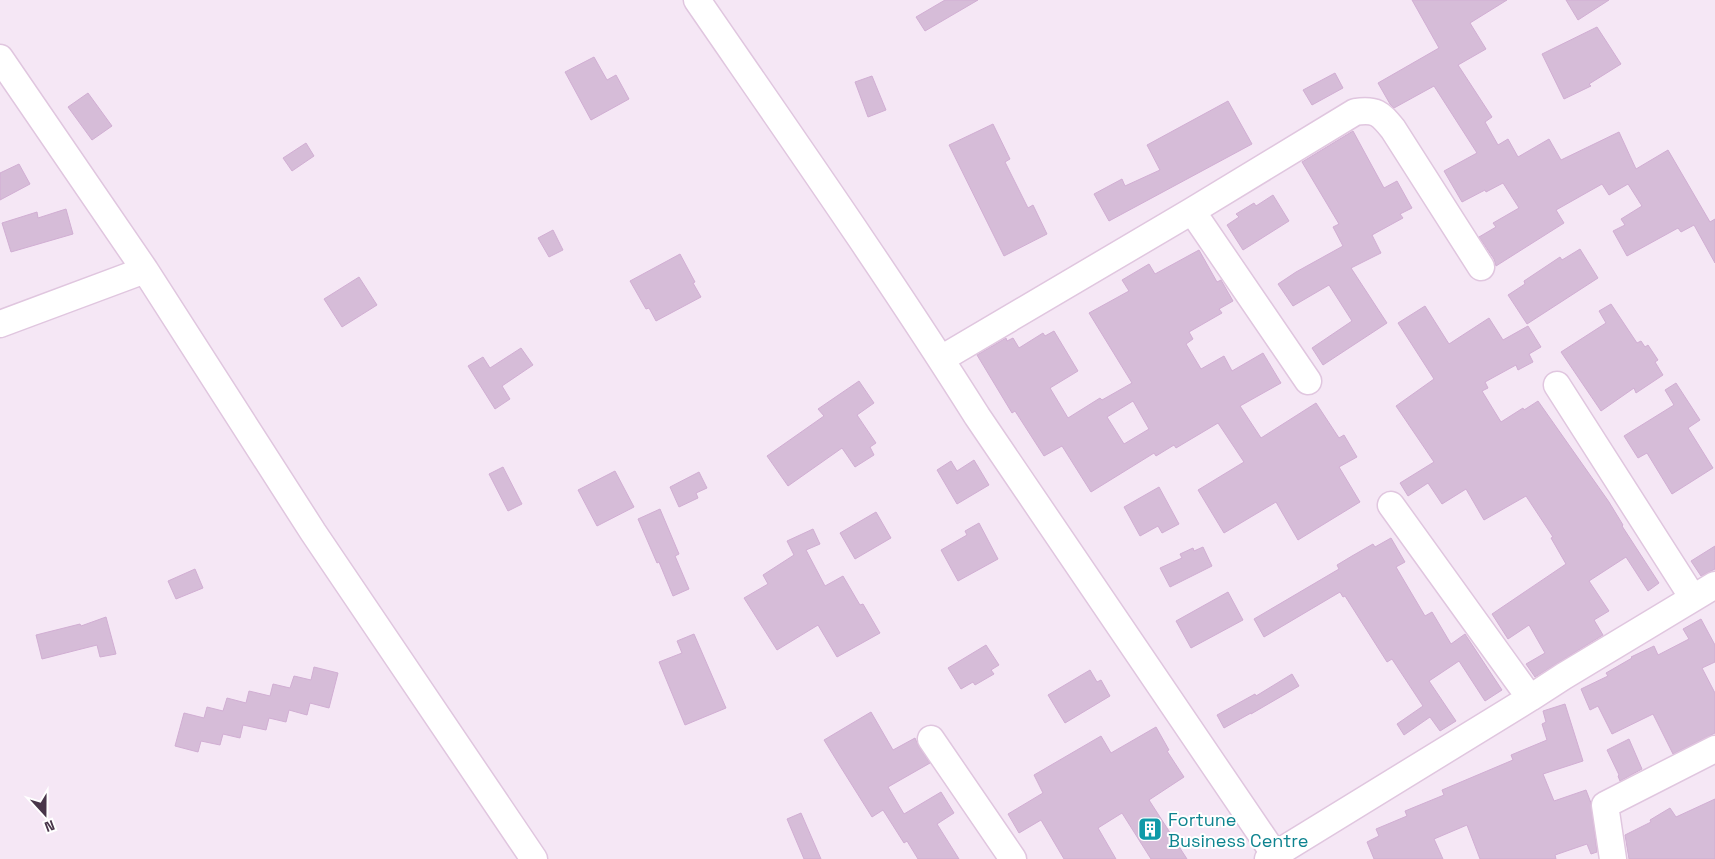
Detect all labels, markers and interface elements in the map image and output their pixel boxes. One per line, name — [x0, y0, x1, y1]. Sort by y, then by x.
north arrow — [20, 789, 70, 839]
place label: Fortune Business Centre — [1168, 808, 1309, 852]
text: N — [42, 816, 57, 836]
building icon: Fortune Business Centre — [1137, 816, 1163, 842]

